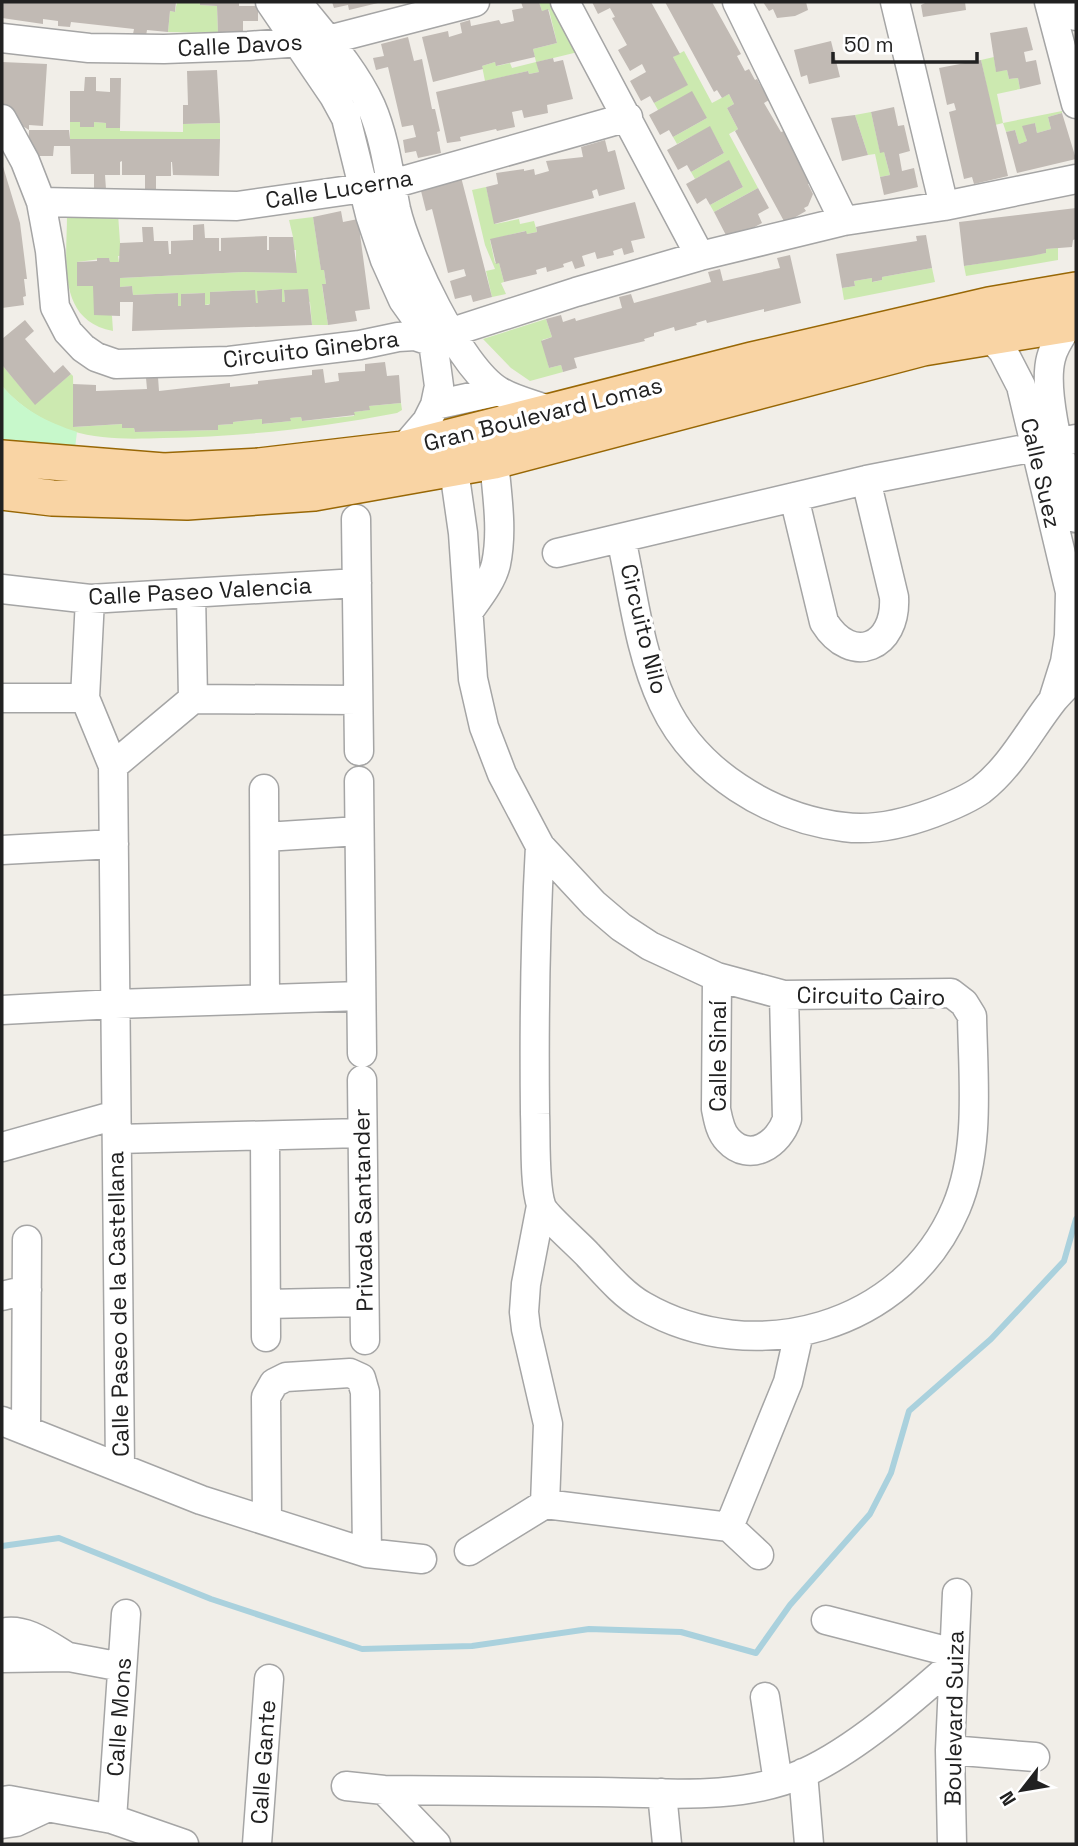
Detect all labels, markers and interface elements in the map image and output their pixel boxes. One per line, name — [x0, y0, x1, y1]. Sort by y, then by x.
scale bar — [833, 21, 976, 65]
street label: Calle Davos — [177, 27, 303, 63]
text: 50 m — [844, 31, 894, 58]
street label: Calle Lucerna — [263, 163, 415, 215]
street label: Circuito Ginebra — [221, 323, 401, 375]
street label: Gran Boulevard Lomas — [421, 370, 665, 458]
street label: Calle Suez — [1014, 415, 1068, 531]
street label: Circuito Nilo — [613, 561, 675, 697]
street label: Calle Paseo Valencia — [88, 570, 312, 612]
street label: Circuito Cairo — [796, 980, 946, 1012]
street label: Calle Sinaí — [703, 1000, 733, 1112]
street label: Privada Santander — [346, 1108, 380, 1312]
street label: Calle Paseo de la Castellana — [100, 1151, 136, 1457]
street label: Boulevard Suiza — [937, 1630, 971, 1806]
street label: Calle Mons — [100, 1657, 138, 1777]
street label: Calle Gante — [244, 1699, 282, 1825]
north arrow — [987, 1755, 1057, 1825]
text: N — [994, 1787, 1022, 1810]

